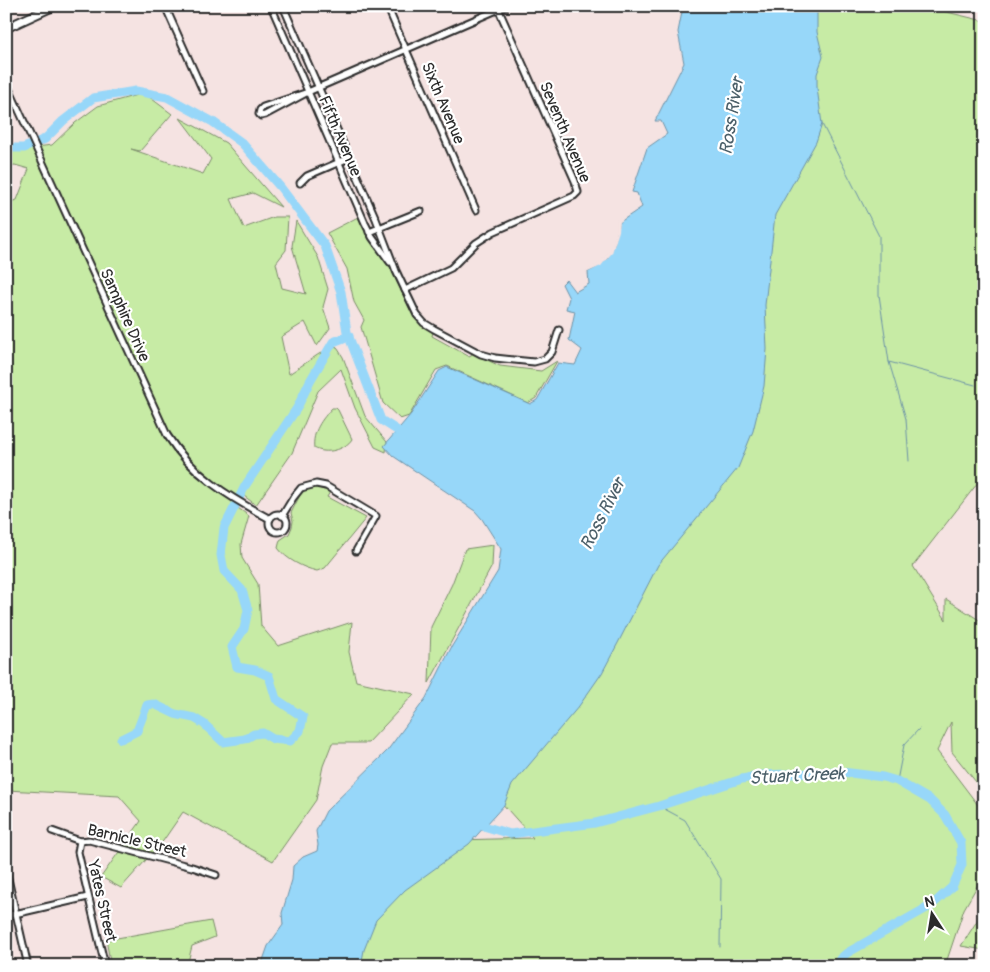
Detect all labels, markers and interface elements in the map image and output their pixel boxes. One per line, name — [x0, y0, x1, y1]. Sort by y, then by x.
street label: Sixth Avenue — [417, 59, 469, 147]
water label: Ross River — [715, 73, 750, 156]
street label: Seventh Avenue — [535, 79, 595, 185]
street label: Fifth Avenue — [314, 93, 366, 179]
street label: Samphire Drive — [96, 265, 155, 365]
water label: Ross River — [575, 472, 632, 554]
water label: Stuart Creek — [749, 762, 847, 790]
street label: Barnicle Street — [86, 820, 189, 862]
street label: Yates Street — [83, 857, 121, 945]
north arrow — [908, 890, 958, 940]
text: N — [923, 892, 936, 911]

